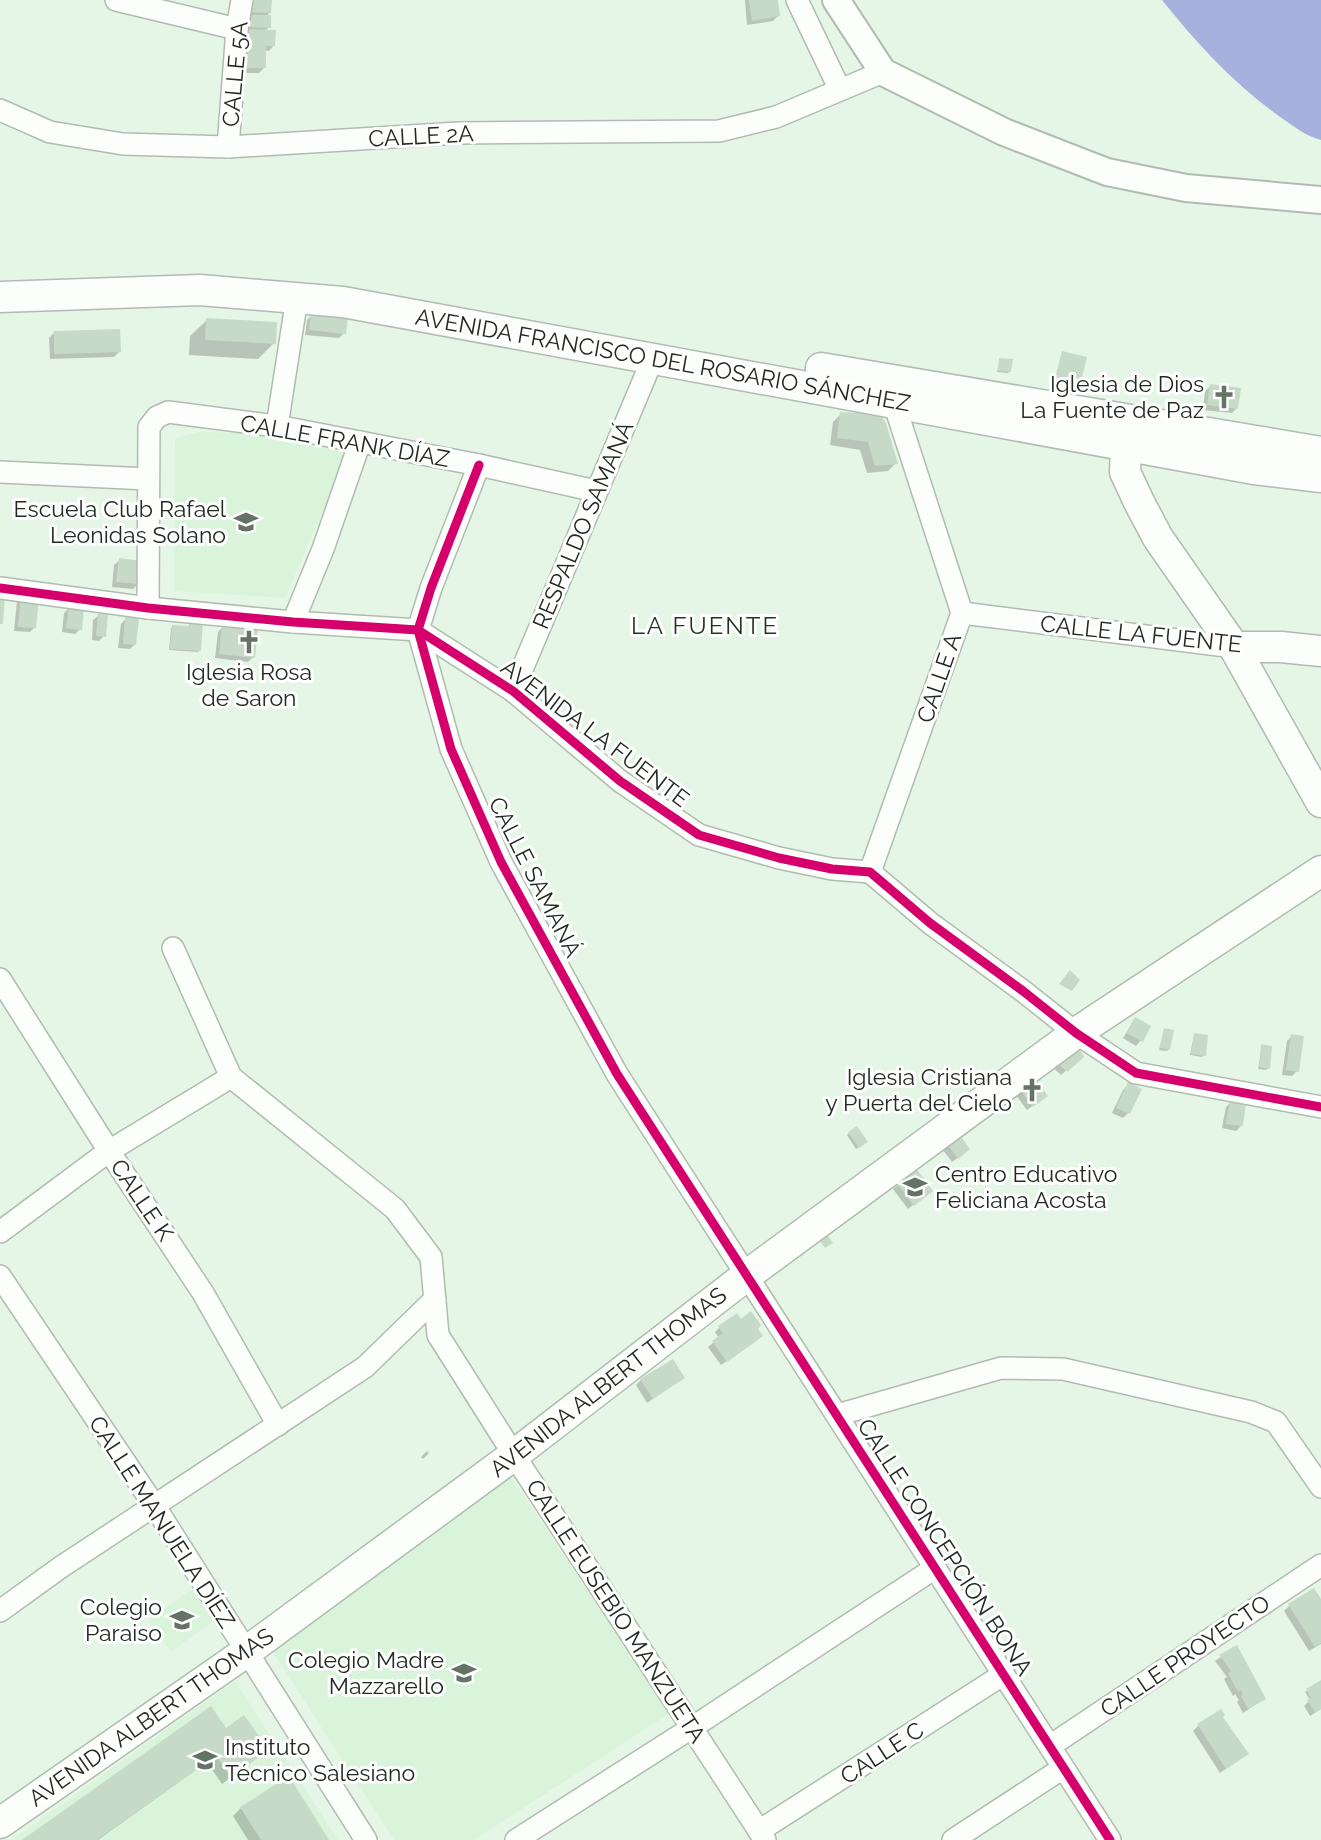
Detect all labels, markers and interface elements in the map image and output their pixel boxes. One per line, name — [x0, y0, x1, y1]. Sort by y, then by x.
street label: CALLE 5A — [216, 20, 253, 128]
street label: CALLE 2A — [368, 119, 475, 152]
street label: AVENIDA FRANCISCO DEL ROSARIO SÁNCHEZ — [413, 303, 913, 416]
place label: Iglesia de Dios La Fuente de Paz — [1020, 370, 1204, 423]
church icon: Iglesia de Dios La Fuente de Paz — [1210, 383, 1238, 411]
street label: CALLE FRANK DÍAZ — [238, 409, 452, 472]
street label: RESPALDO SAMANÁ — [527, 417, 639, 633]
place label: Escuela Club Rafael Leonidas Solano — [14, 495, 227, 548]
school or university icon: Escuela Club Rafael Leonidas Solano — [232, 508, 260, 536]
street label: CALLE LA FUENTE — [1039, 609, 1243, 658]
district label: LA FUENTE — [631, 611, 779, 640]
church icon: Iglesia Rosa de Saron — [235, 628, 263, 656]
street label: CALLE A — [911, 629, 967, 726]
street label: AVENIDA LA FUENTE — [496, 653, 695, 812]
place label: Iglesia Rosa de Saron — [186, 658, 312, 711]
street label: CALLE SAMANÁ — [483, 792, 588, 962]
place label: Iglesia Cristiana y Puerta del Cielo — [825, 1063, 1012, 1116]
church icon: Iglesia Cristiana y Puerta del Cielo — [1018, 1076, 1046, 1104]
street label: CALLE K — [105, 1154, 180, 1246]
place label: Centro Educativo Feliciana Acosta — [935, 1160, 1117, 1213]
school or university icon: Centro Educativo Feliciana Acosta — [901, 1173, 929, 1201]
street label: AVENIDA ALBERT THOMAS — [484, 1281, 731, 1482]
street label: CALLE MANUELA DÍEZ — [84, 1411, 241, 1633]
street label: CALLE CONCEPCIÓN BONA — [852, 1413, 1039, 1681]
street label: CALLE EUSEBIO MANZUETA — [521, 1474, 712, 1748]
street label: CALLE PROYECTO — [1095, 1589, 1275, 1722]
place label: Colegio Paraiso — [80, 1593, 162, 1646]
school or university icon: Colegio Paraiso — [168, 1606, 196, 1634]
street label: AVENIDA ALBERT THOMAS — [23, 1622, 278, 1812]
place label: Colegio Madre Mazzarello — [288, 1646, 444, 1699]
school or university icon: Colegio Madre Mazzarello — [450, 1659, 478, 1687]
street label: CALLE C — [835, 1716, 928, 1789]
place label: Instituto Técnico Salesiano — [225, 1733, 415, 1786]
school or university icon: Instituto Técnico Salesiano — [191, 1746, 219, 1774]

